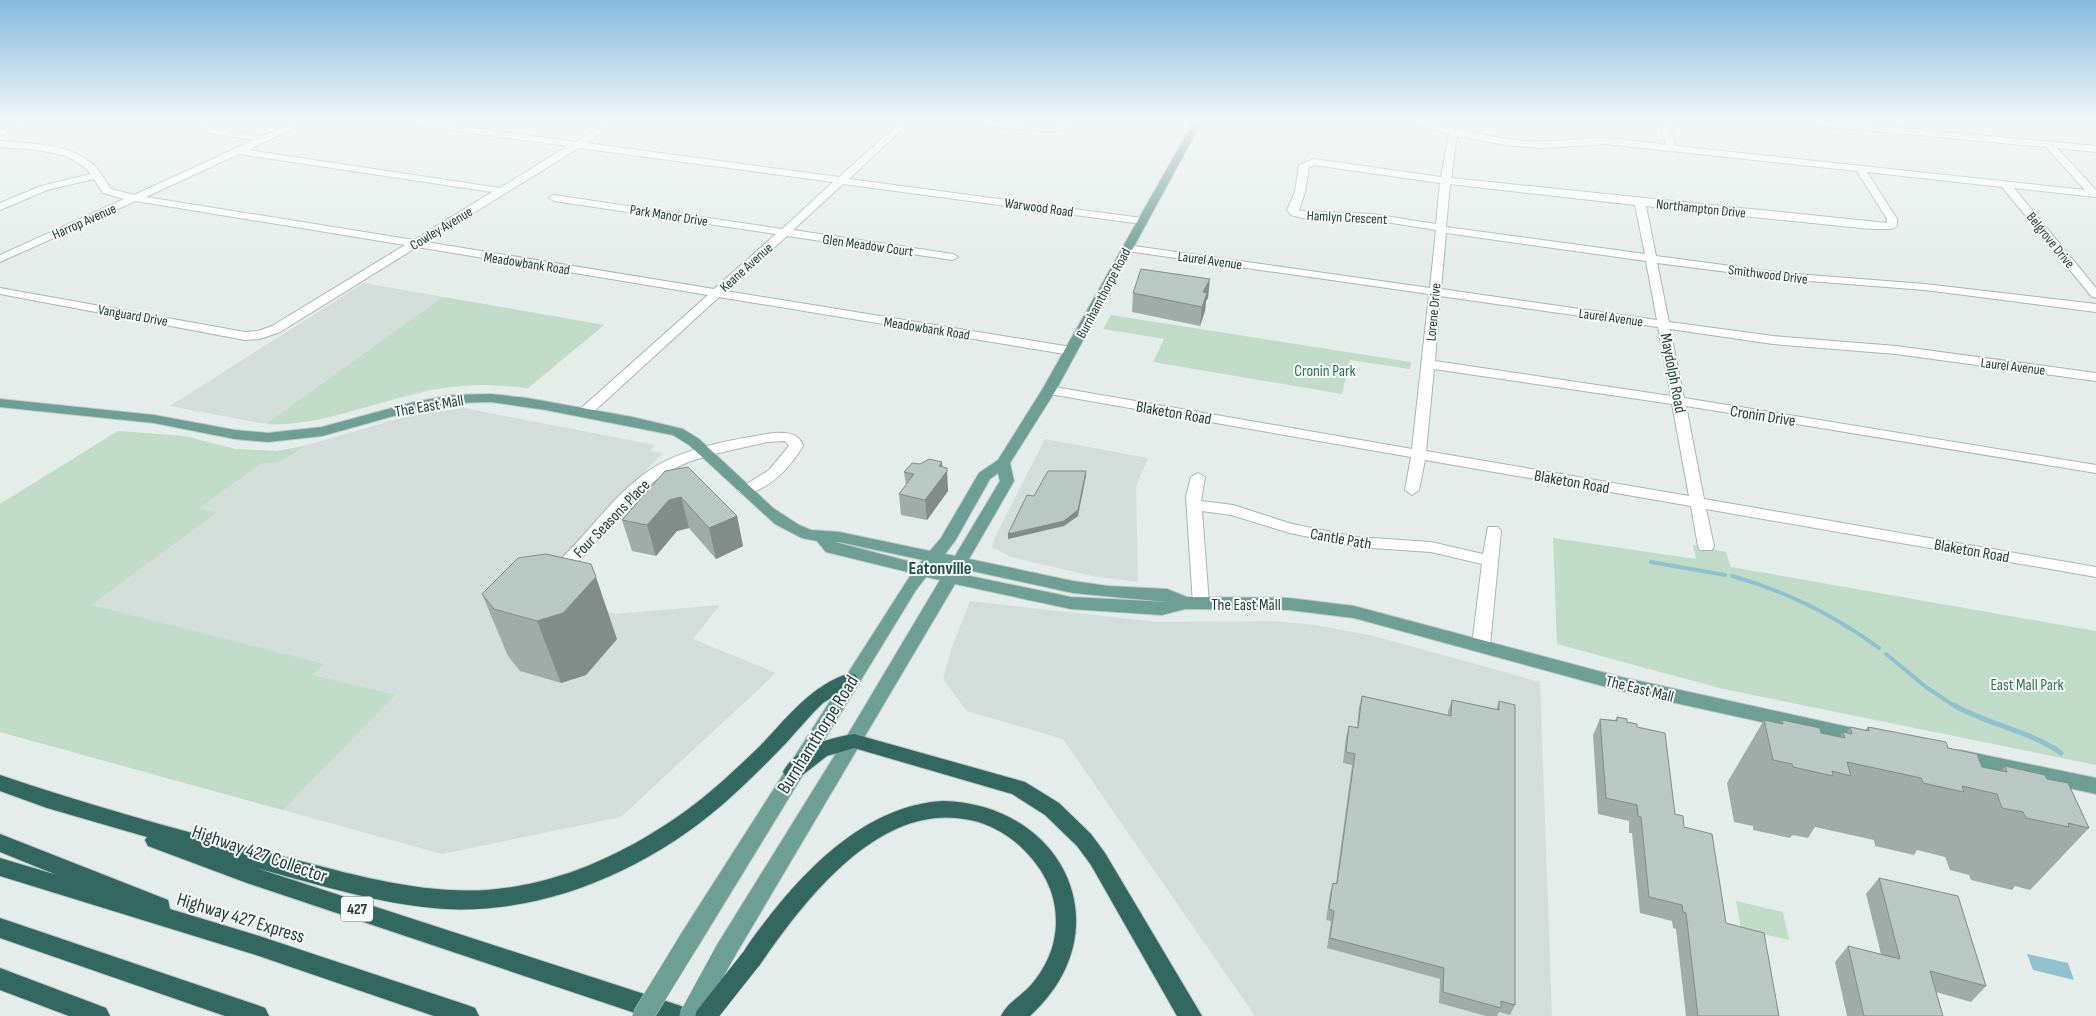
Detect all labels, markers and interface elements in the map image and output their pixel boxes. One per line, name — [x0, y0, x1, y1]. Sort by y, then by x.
street label: Warwood Road — [1003, 194, 1075, 221]
street label: Northampton Drive — [1655, 195, 1747, 222]
street label: Harrop Avenue — [50, 200, 119, 243]
street label: Park Manor Drive — [629, 201, 709, 230]
street label: Cowley Avenue — [407, 203, 476, 254]
street label: Hamlyn Crescent — [1306, 207, 1388, 228]
street label: Belgrove Drive — [2023, 209, 2078, 272]
street label: Glen Meadow Court — [822, 231, 914, 260]
street label: Keane Avenue — [716, 239, 776, 295]
street label: Burnhamthorpe Road — [1073, 245, 1134, 341]
street label: Meadowbank Road — [483, 248, 571, 279]
street label: Laurel Avenue — [1177, 248, 1243, 273]
street label: Smithwood Drive — [1727, 261, 1809, 288]
street label: Lorene Drive — [1422, 282, 1445, 342]
street label: Vanguard Drive — [97, 301, 169, 330]
street label: Laurel Avenue — [1578, 305, 1644, 330]
street label: Meadowbank Road — [883, 313, 971, 344]
street label: Maydolph Road — [1656, 332, 1690, 415]
street label: Laurel Avenue — [1980, 354, 2046, 379]
park label: Cronin Park — [1294, 362, 1356, 381]
street label: The East Mall — [393, 391, 465, 422]
street label: Blaketon Road — [1135, 398, 1213, 429]
street label: Cronin Drive — [1729, 402, 1797, 431]
street label: Blaketon Road — [1533, 467, 1611, 498]
street label: Four Seasons Place — [570, 476, 654, 562]
street label: Cantle Path — [1309, 525, 1373, 554]
street label: Blaketon Road — [1933, 536, 2011, 567]
district label: Eatonville — [909, 558, 971, 579]
street label: The East Mall — [1211, 596, 1281, 615]
street label: Burnhamthorpe Road — [773, 671, 864, 798]
street label: The East Mall — [1604, 672, 1676, 707]
park label: East Mall Park — [1990, 676, 2064, 695]
street label: Highway 427 Collector — [189, 821, 331, 888]
street label: Highway 427 Express — [174, 888, 307, 949]
road number: 427 — [341, 896, 373, 922]

